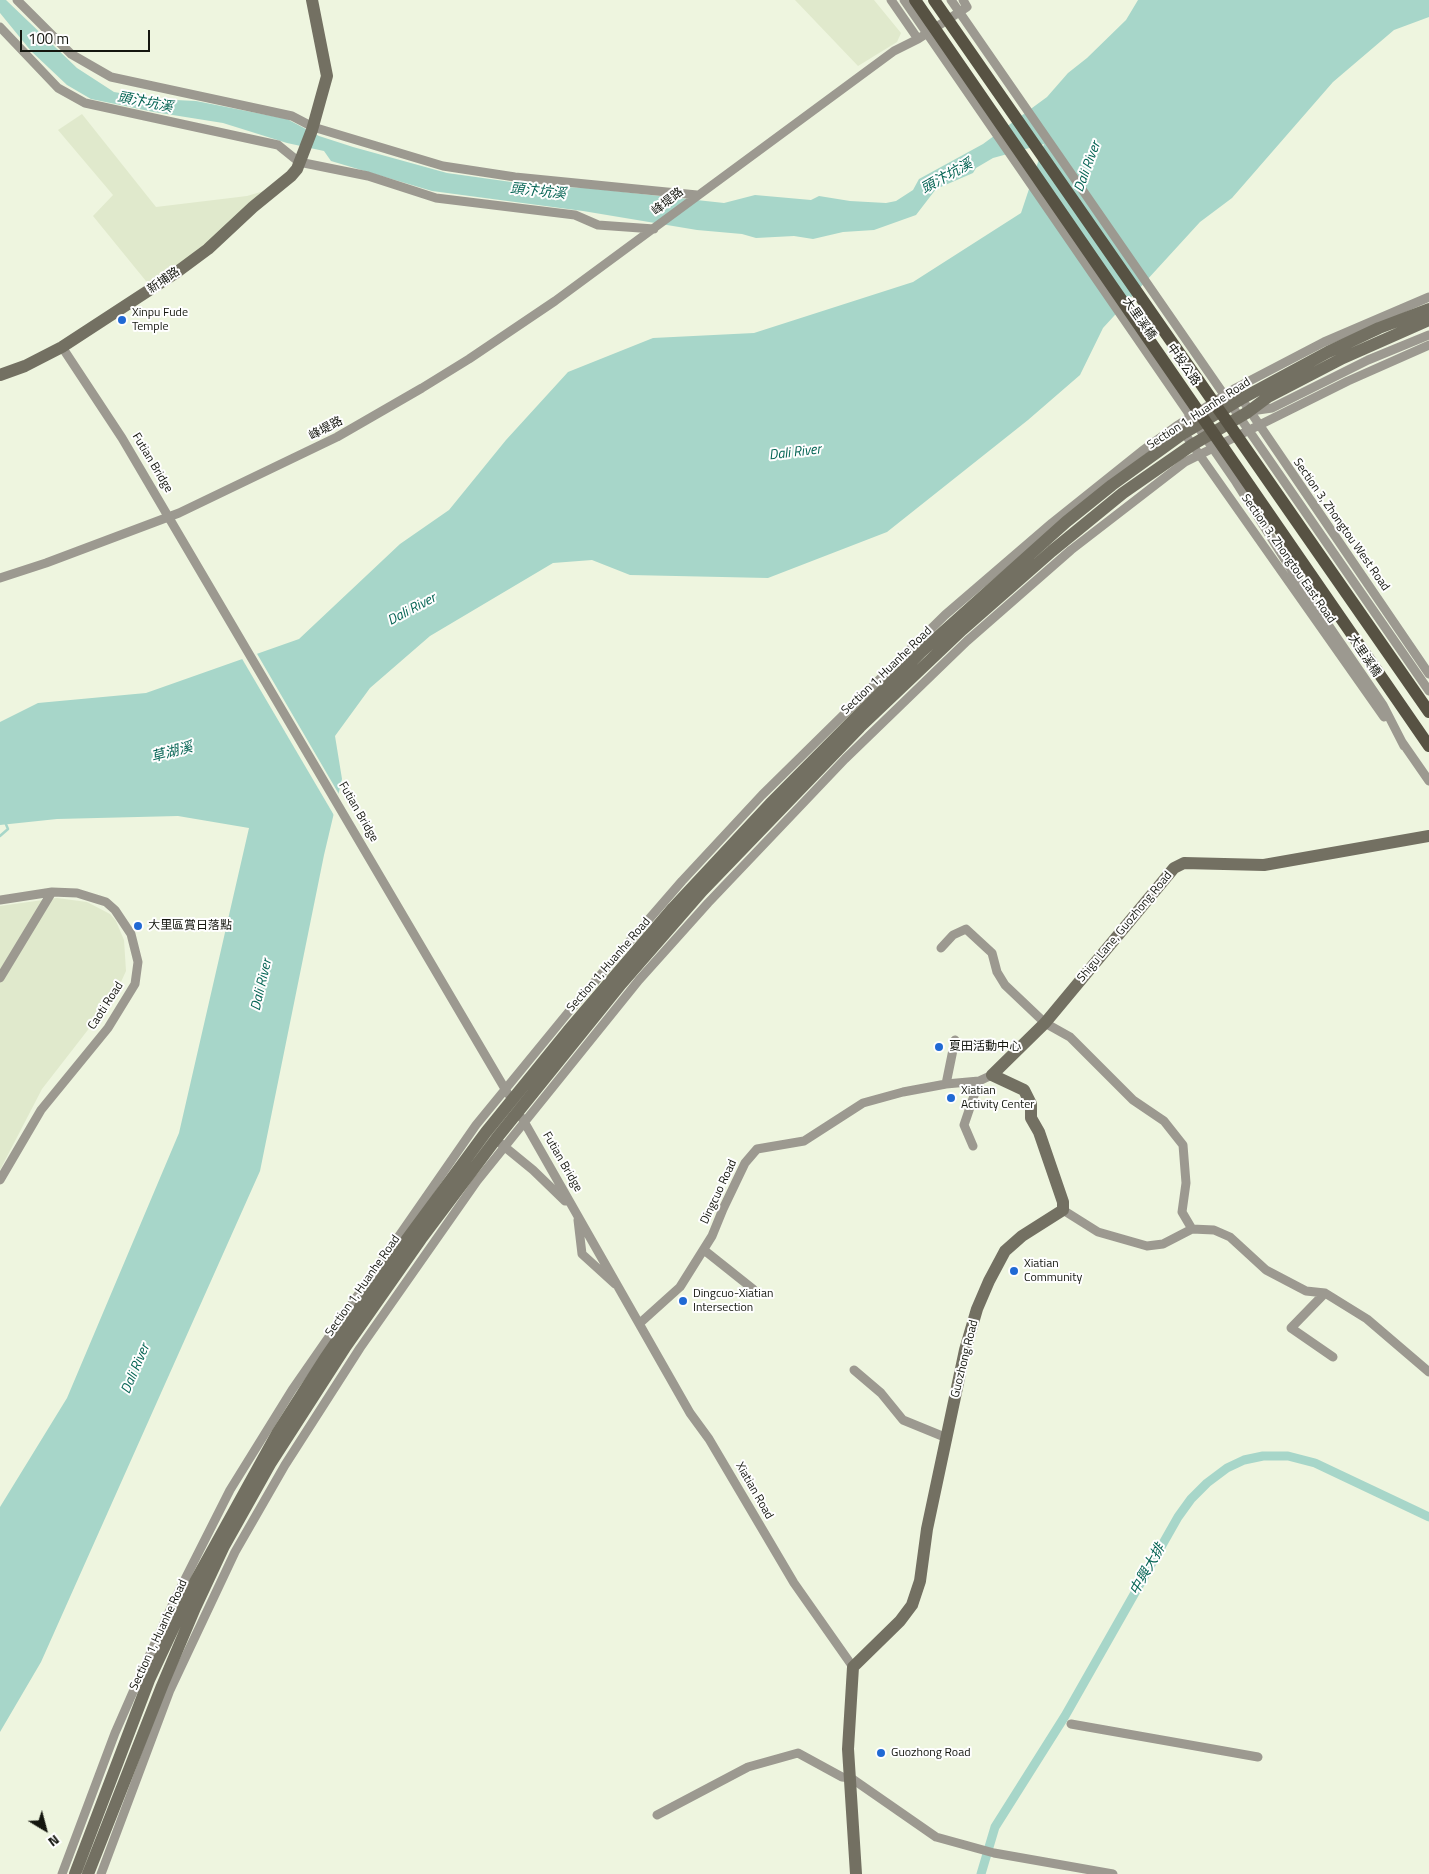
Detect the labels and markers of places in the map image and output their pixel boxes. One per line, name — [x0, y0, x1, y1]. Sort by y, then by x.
place label: Xinpu Fude Temple — [132, 306, 188, 334]
marker: Xinpu Fude Temple — [116, 314, 128, 326]
place label: 大里區賞日落點 — [148, 919, 232, 933]
marker: 大里區賞日落點 — [132, 920, 144, 932]
place label: 夏田活動中心 — [949, 1040, 1021, 1054]
marker: 夏田活動中心 — [933, 1041, 945, 1053]
place label: Xiatian Activity Center — [961, 1084, 1034, 1112]
marker: Xiatian Activity Center — [945, 1092, 957, 1104]
place label: Xiatian Community — [1024, 1257, 1082, 1285]
marker: Xiatian Community — [1008, 1265, 1020, 1277]
place label: Dingcuo-Xiatian Intersection — [693, 1287, 773, 1315]
marker: Dingcuo-Xiatian Intersection — [677, 1295, 689, 1307]
place label: Guozhong Road — [891, 1746, 971, 1760]
marker: Guozhong Road — [875, 1747, 887, 1759]

